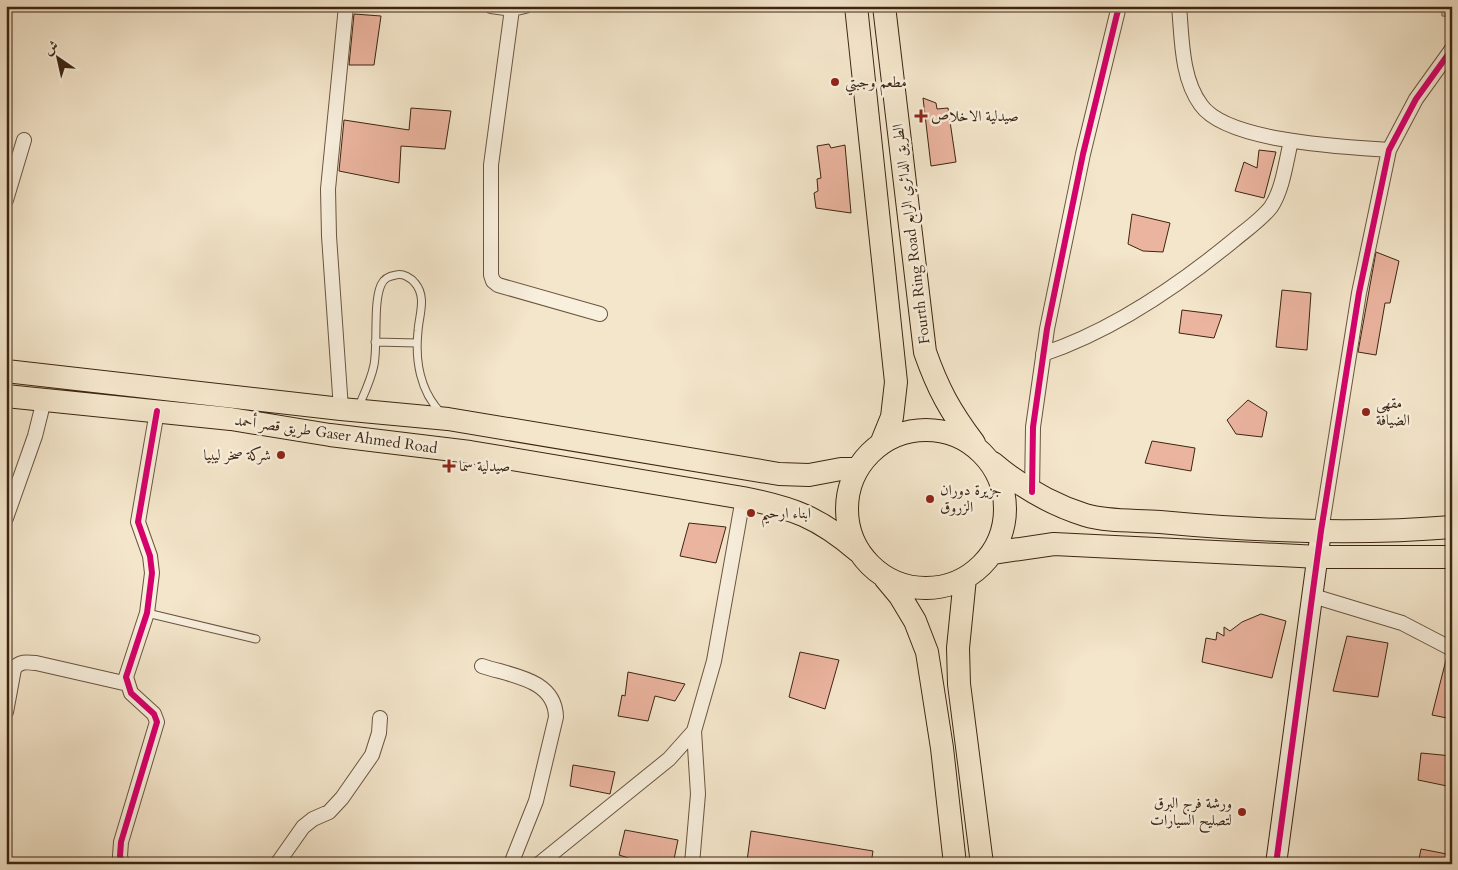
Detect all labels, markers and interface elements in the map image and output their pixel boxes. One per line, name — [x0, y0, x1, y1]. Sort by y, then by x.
north arrow — [32, 32, 82, 82]
text: ش — [40, 36, 62, 59]
place label: مطعم وجبتي — [845, 72, 907, 96]
marker: مطعم وجبتي — [829, 76, 841, 88]
place label: صيدلية الاخلاص — [931, 106, 1019, 126]
marker: صيدلية الاخلاص — [915, 110, 927, 122]
street label: Fourth Ring Road الطريق الدائري الرابع — [888, 122, 938, 345]
place label: مقهى الضيافة — [1376, 393, 1410, 430]
marker: مقهى الضيافة — [1360, 406, 1372, 418]
street label: طريق قصر أحمد Gaser Ahmed Road — [233, 409, 439, 458]
place label: شركة صخر ليبيا — [204, 445, 271, 465]
marker: شركة صخر ليبيا — [275, 449, 287, 461]
place label: صيدلية سما — [459, 456, 510, 476]
marker: صيدلية سما — [443, 460, 455, 472]
place label: جزيرة دوران الزروق — [940, 480, 1002, 517]
marker: جزيرة دوران الزروق — [924, 493, 936, 505]
place label: ابناء ارحيم — [761, 503, 811, 528]
marker: ابناء ارحيم — [745, 507, 757, 519]
place label: ورشة فرج البرق لتصليح السيارات — [1150, 793, 1232, 834]
marker: ورشة فرج البرق لتصليح السيارات — [1236, 806, 1248, 818]

